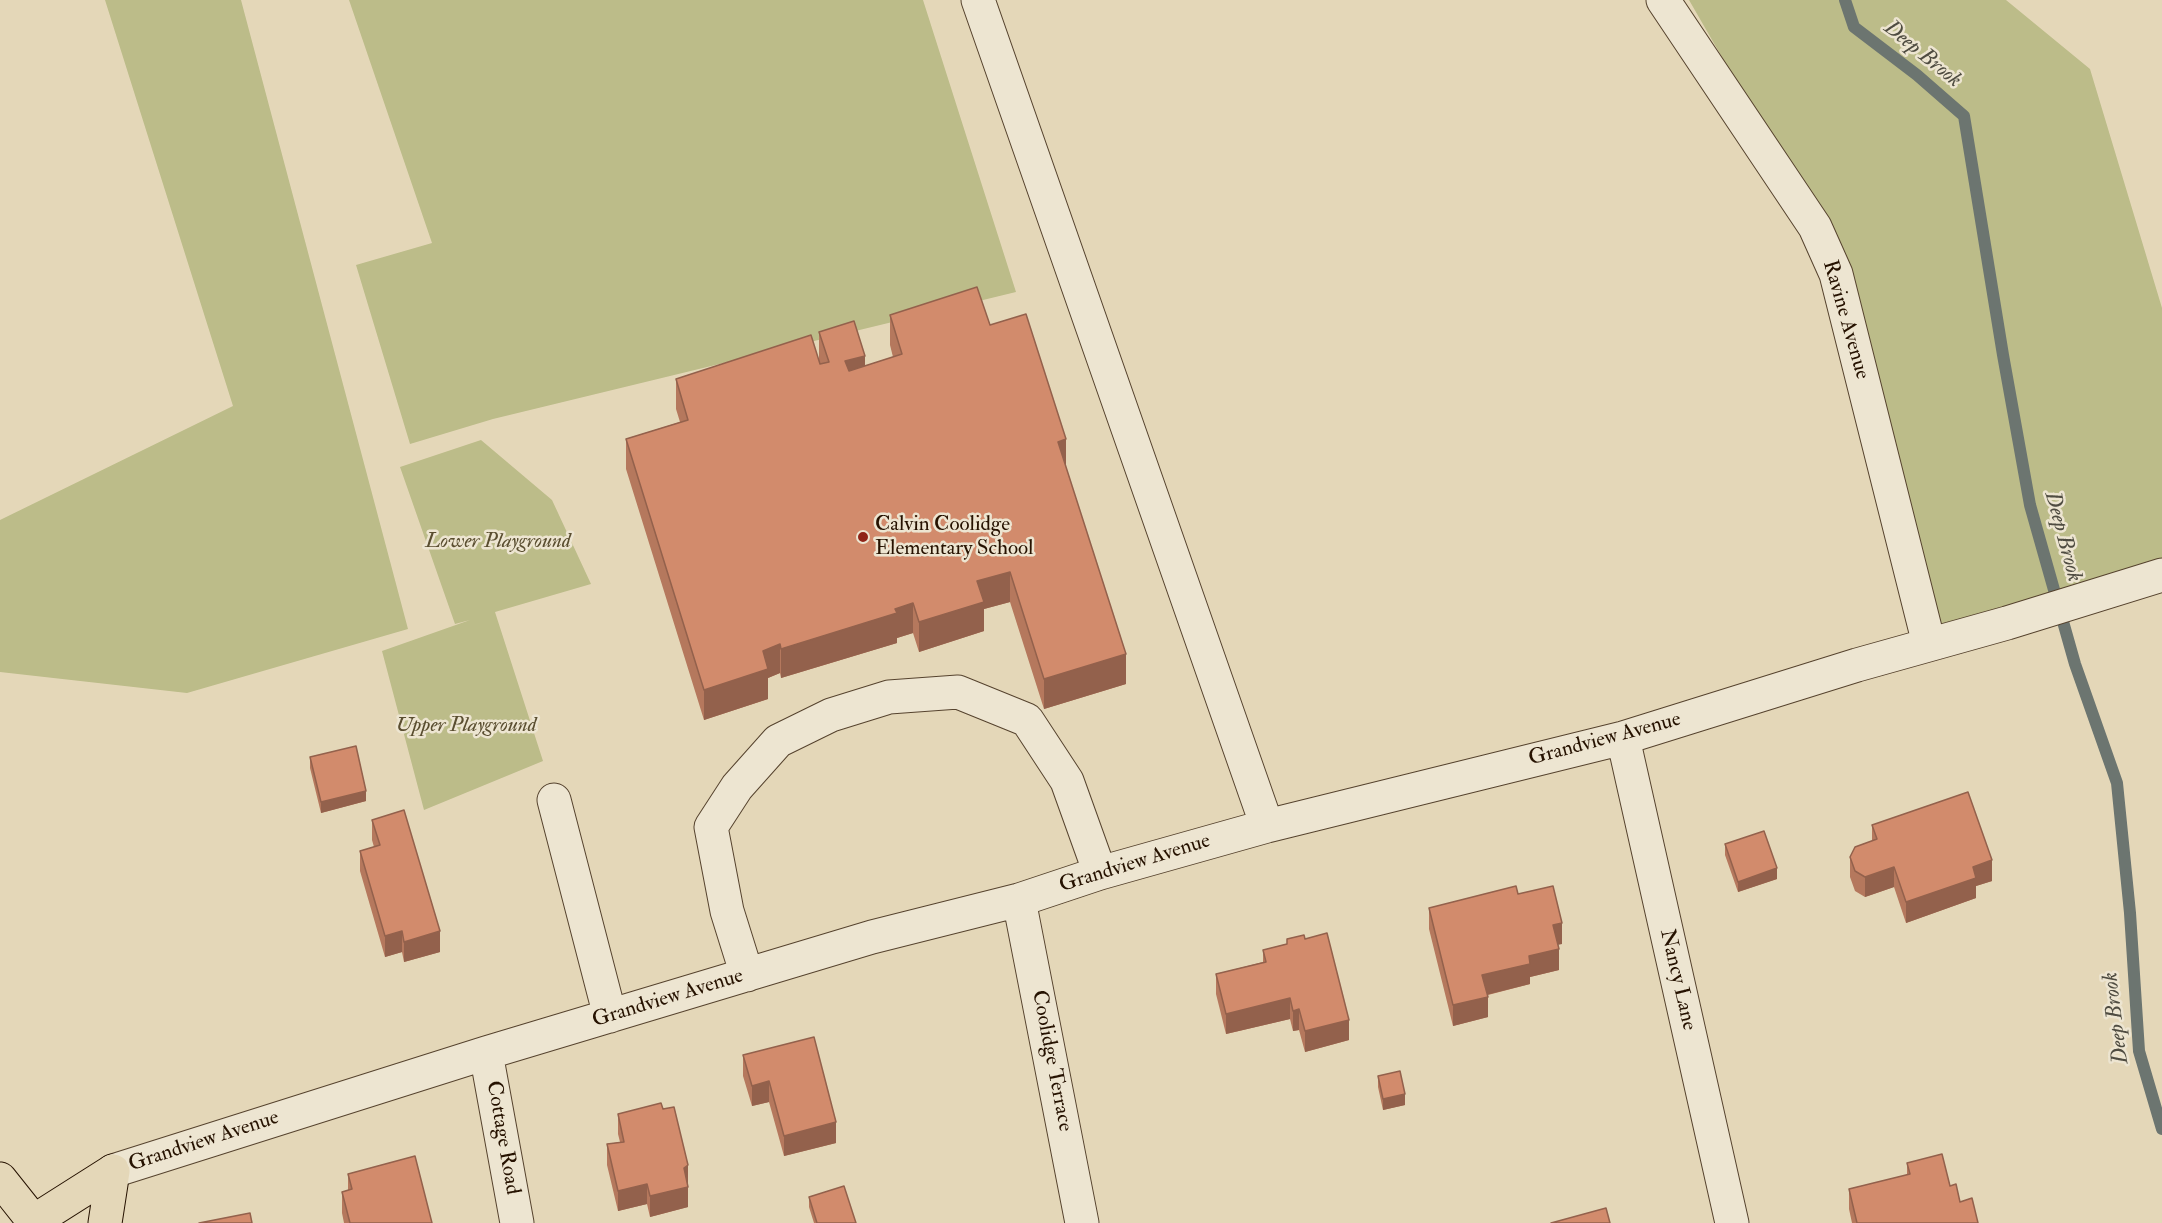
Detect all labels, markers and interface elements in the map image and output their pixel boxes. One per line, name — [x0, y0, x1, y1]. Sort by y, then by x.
water label: Deep Brook — [1878, 16, 1966, 94]
street label: Ravine Avenue — [1816, 258, 1874, 382]
water label: Deep Brook — [2037, 489, 2087, 585]
place label: Calvin Coolidge Elementary School — [875, 512, 1033, 562]
park label: Lower Playground — [425, 529, 571, 555]
marker: Calvin Coolidge Elementary School — [856, 530, 870, 544]
street label: Grandview Avenue — [1526, 708, 1684, 772]
park label: Upper Playground — [395, 713, 537, 739]
street label: Grandview Avenue — [1056, 829, 1214, 899]
street label: Nancy Lane — [1653, 927, 1701, 1033]
street label: Grandview Avenue — [589, 964, 747, 1034]
water label: Deep Brook — [2098, 971, 2136, 1065]
street label: Coolidge Terrace — [1025, 988, 1077, 1134]
street label: Cottage Road — [480, 1079, 524, 1197]
street label: Grandview Avenue — [126, 1106, 282, 1178]

